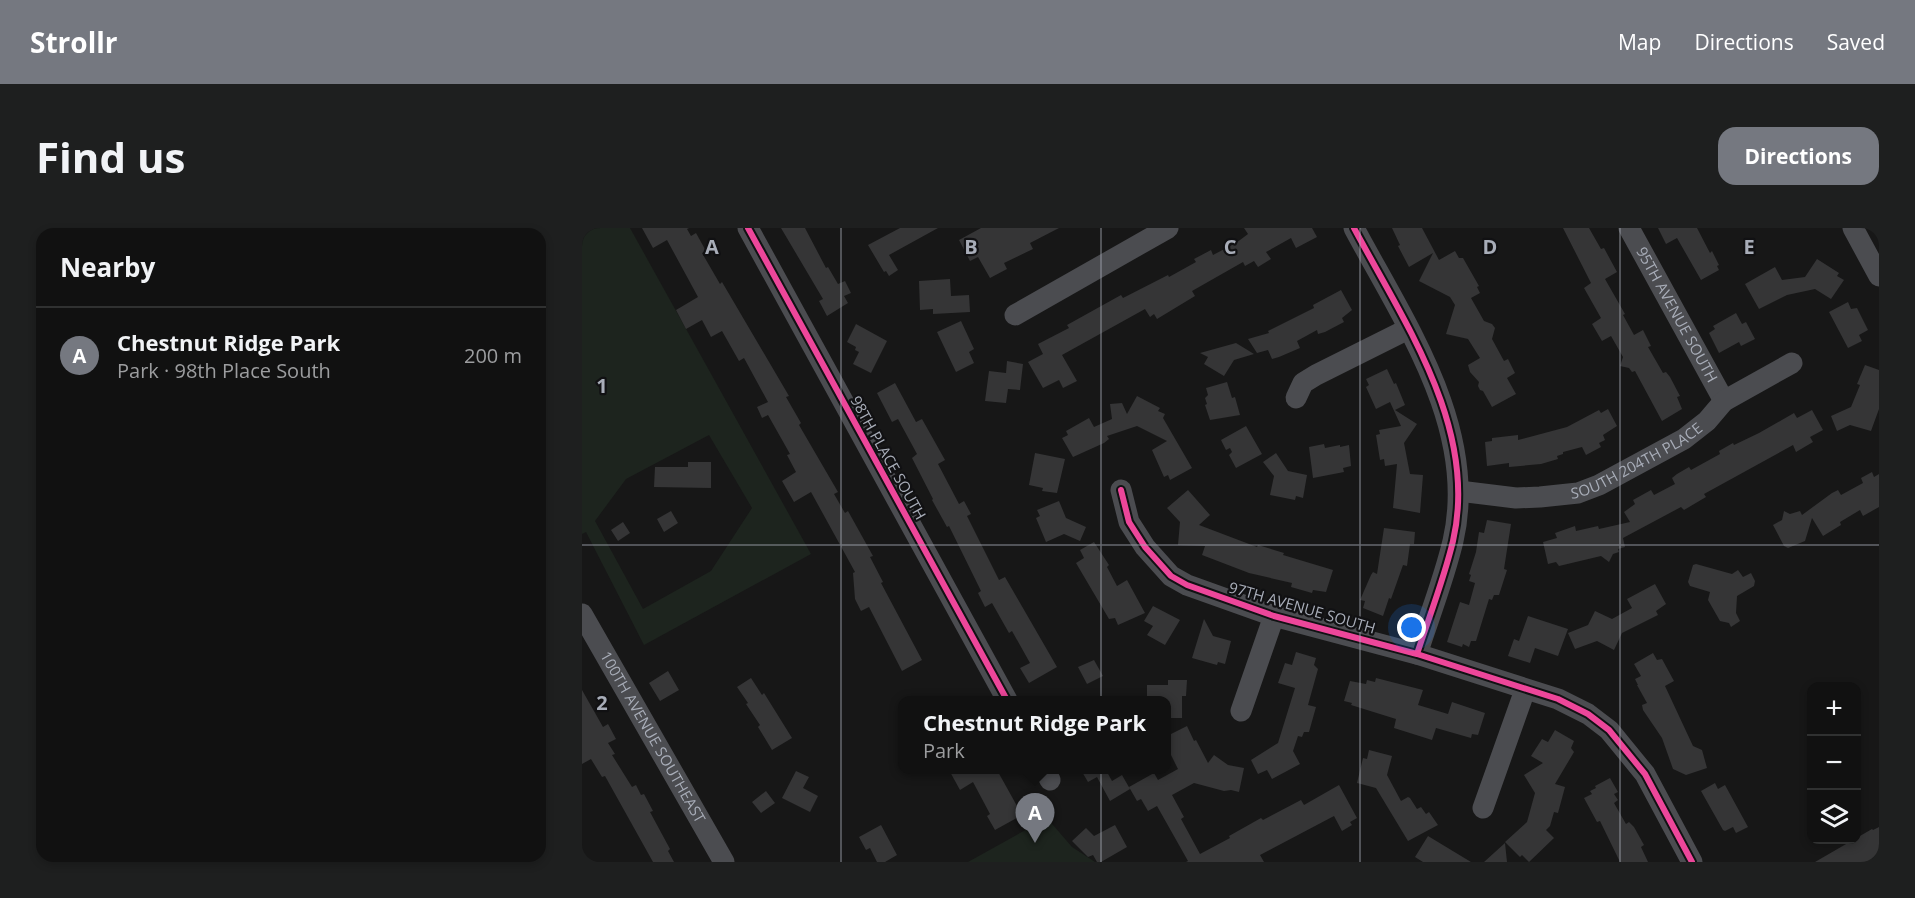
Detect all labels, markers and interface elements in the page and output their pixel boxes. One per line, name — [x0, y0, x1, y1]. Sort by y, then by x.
text: Strollr — [30, 23, 117, 61]
text: Map — [1618, 28, 1661, 56]
text: Directions — [1694, 28, 1794, 56]
text: Saved — [1827, 28, 1885, 56]
button: Directions — [1718, 127, 1879, 185]
text: Find us — [36, 128, 185, 185]
text: A — [705, 233, 719, 260]
text: B — [964, 233, 978, 260]
text: C — [1224, 233, 1237, 260]
text: D — [1483, 233, 1497, 260]
text: E — [1743, 233, 1755, 260]
street label: 95TH AVENUE SOUTH — [1632, 243, 1723, 386]
text: Nearby — [60, 249, 155, 285]
text: Chestnut Ridge Park — [117, 327, 340, 357]
text: A — [73, 342, 86, 369]
text: 200 m — [464, 342, 522, 369]
text: Park · 98th Place South — [117, 357, 331, 384]
text: 1 — [596, 372, 608, 399]
street label: 98TH PLACE SOUTH — [847, 392, 931, 523]
street label: SOUTH 204TH PLACE — [1570, 418, 1706, 503]
street label: 97TH AVENUE SOUTH — [1227, 577, 1378, 638]
your location — [1397, 613, 1426, 642]
street label: 100TH AVENUE SOUTHEAST — [596, 647, 711, 827]
map controls — [1807, 682, 1861, 844]
button: + — [1807, 682, 1861, 736]
text: 2 — [596, 689, 608, 716]
popup — [898, 696, 1171, 774]
text: Chestnut Ridge Park — [923, 707, 1146, 737]
button: − — [1807, 736, 1861, 790]
text: Park — [923, 737, 965, 764]
button: layers — [1807, 790, 1861, 844]
pin: A — [1016, 794, 1054, 843]

